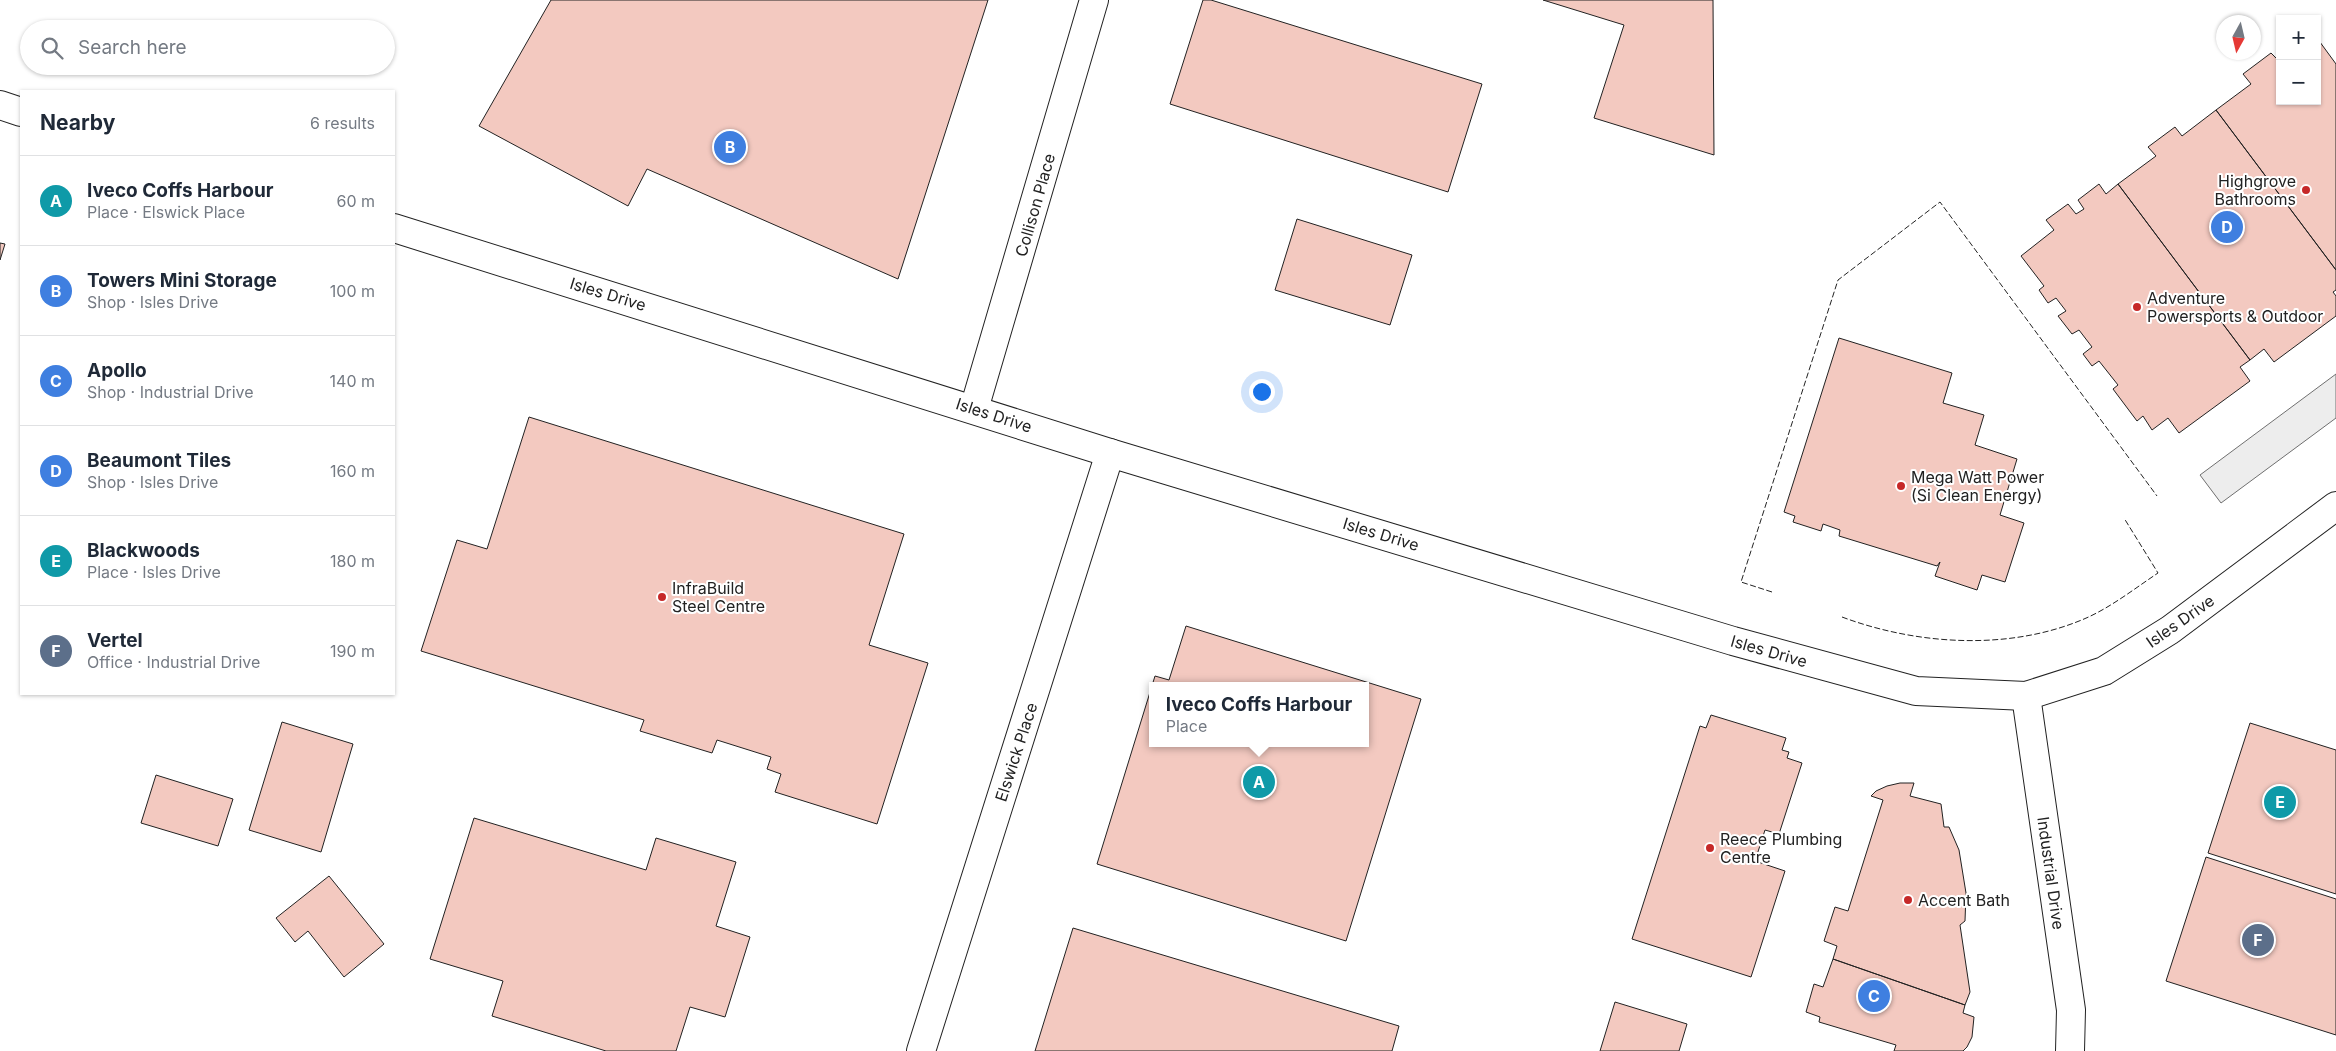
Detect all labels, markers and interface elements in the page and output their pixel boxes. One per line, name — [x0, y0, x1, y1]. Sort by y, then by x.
north arrow — [2216, 15, 2261, 60]
map controls — [2276, 15, 2321, 105]
button: + — [2276, 15, 2321, 60]
search box — [20, 20, 395, 75]
icon: search — [38, 34, 66, 62]
text: Search here — [78, 36, 187, 59]
button: − — [2276, 60, 2321, 105]
text: Nearby — [40, 110, 115, 135]
text: 6 results — [310, 113, 375, 133]
pin: B — [714, 128, 746, 166]
street label: Collison Place — [1011, 151, 1059, 259]
place label: Highgrove Bathrooms — [2214, 171, 2296, 209]
text: Iveco Coffs Harbour — [87, 179, 274, 202]
marker: Highgrove Bathrooms — [2300, 184, 2312, 196]
text: A — [50, 191, 62, 211]
text: 60 m — [336, 191, 375, 211]
text: Place · Elswick Place — [87, 202, 245, 222]
pin: D — [2211, 208, 2243, 246]
text: Towers Mini Storage — [87, 269, 277, 292]
street label: Isles Drive — [567, 273, 649, 315]
text: B — [51, 281, 61, 301]
text: 100 m — [330, 281, 375, 301]
place label: Adventure Powersports & Outdoor — [2147, 288, 2323, 326]
text: Shop · Isles Drive — [87, 292, 218, 312]
marker: Adventure Powersports & Outdoor — [2131, 301, 2143, 313]
text: Apollo — [87, 359, 147, 382]
text: C — [50, 371, 62, 391]
text: 140 m — [330, 371, 375, 391]
your location — [1249, 379, 1275, 405]
text: Shop · Industrial Drive — [87, 382, 254, 402]
street label: Isles Drive — [954, 393, 1034, 437]
text: Beaumont Tiles — [87, 449, 231, 472]
text: D — [50, 461, 62, 481]
text: 160 m — [330, 461, 375, 481]
place label: Mega Watt Power (Si Clean Energy) — [1911, 467, 2044, 505]
text: Shop · Isles Drive — [87, 472, 218, 492]
marker: Mega Watt Power (Si Clean Energy) — [1895, 480, 1907, 492]
street label: Isles Drive — [1340, 513, 1422, 555]
text: Blackwoods — [87, 539, 200, 562]
text: E — [51, 551, 61, 571]
text: 180 m — [330, 551, 375, 571]
text: Place · Isles Drive — [87, 562, 221, 582]
place label: InfraBuild Steel Centre — [672, 578, 765, 616]
street label: Isles Drive — [2142, 590, 2218, 652]
marker: InfraBuild Steel Centre — [656, 591, 668, 603]
text: Vertel — [87, 629, 143, 652]
street label: Isles Drive — [1728, 631, 1810, 671]
text: F — [51, 641, 61, 661]
text: 190 m — [330, 641, 375, 661]
text: Office · Industrial Drive — [87, 652, 260, 672]
popup — [1149, 682, 1369, 747]
text: Iveco Coffs Harbour — [1166, 693, 1352, 716]
street label: Elswick Place — [991, 700, 1041, 804]
text: Place — [1166, 716, 1207, 736]
pin: A — [1243, 763, 1275, 801]
pin: E — [2264, 783, 2296, 821]
street label: Industrial Drive — [2033, 815, 2069, 931]
place label: Reece Plumbing Centre — [1720, 829, 1842, 867]
marker: Reece Plumbing Centre — [1704, 842, 1716, 854]
place label: Accent Bath — [1918, 890, 2010, 910]
marker: Accent Bath — [1902, 894, 1914, 906]
pin: F — [2242, 921, 2274, 959]
pin: C — [1858, 977, 1890, 1015]

